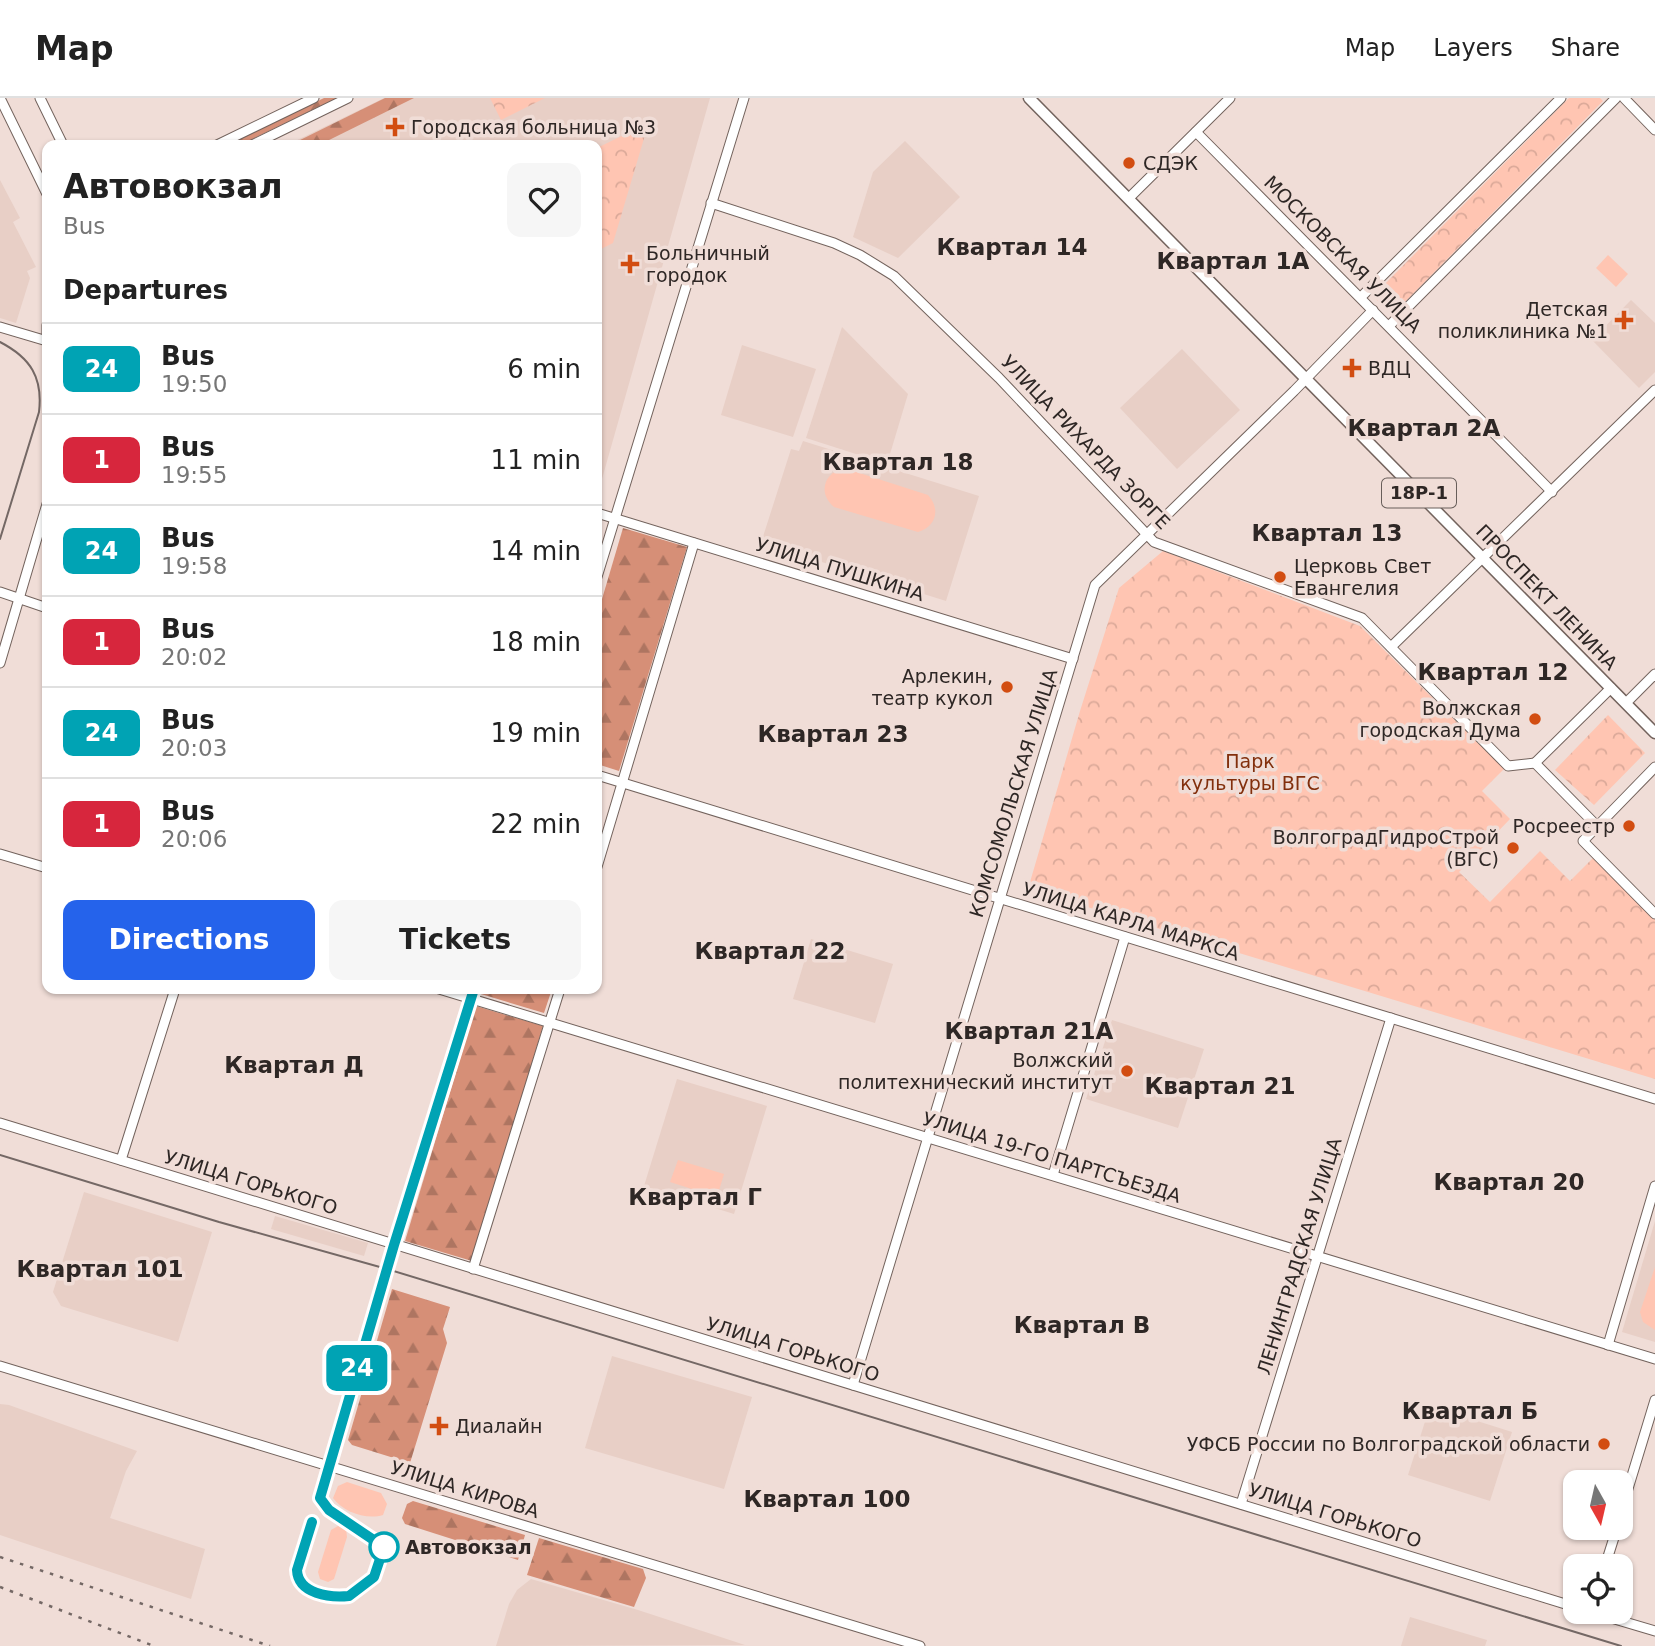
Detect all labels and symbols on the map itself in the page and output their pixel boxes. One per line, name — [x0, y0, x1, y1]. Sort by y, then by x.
place label: Городская больница №3 — [411, 116, 656, 138]
marker: Городская больница №3 — [385, 117, 405, 137]
place label: СДЭК — [1143, 152, 1198, 174]
marker: СДЭК — [1121, 155, 1137, 171]
street label: МОСКОВСКАЯ УЛИЦА — [1260, 171, 1426, 337]
district label: Квартал 14 — [936, 234, 1088, 260]
place label: Больничный городок — [646, 242, 770, 286]
district label: Квартал 1А — [1157, 248, 1310, 274]
marker: Больничный городок — [620, 254, 640, 274]
place label: Детская поликлиника №1 — [1438, 298, 1608, 342]
marker: Детская поликлиника №1 — [1614, 310, 1634, 330]
street label: УЛИЦА РИХАРДА ЗОРГЕ — [997, 351, 1175, 533]
place label: ВДЦ — [1368, 357, 1411, 379]
marker: ВДЦ — [1342, 358, 1362, 378]
district label: Квартал 2А — [1348, 415, 1501, 441]
district label: Квартал 18 — [822, 449, 974, 475]
road number: 18Р-1 — [1382, 478, 1456, 508]
district label: Квартал 13 — [1251, 520, 1403, 546]
street label: ПРОСПЕКТ ЛЕНИНА — [1472, 520, 1622, 674]
street label: УЛИЦА ПУШКИНА — [753, 533, 927, 605]
place label: Церковь Свет Евангелия — [1294, 555, 1431, 599]
marker: Церковь Свет Евангелия — [1272, 569, 1288, 585]
district label: Квартал 12 — [1417, 659, 1569, 685]
place label: Арлекин, театр кукол — [871, 665, 993, 709]
street label: КОМСОМОЛЬСКАЯ УЛИЦА — [965, 666, 1061, 920]
marker: Арлекин, театр кукол — [999, 679, 1015, 695]
place label: Волжская городская Дума — [1359, 697, 1521, 741]
marker: Волжская городская Дума — [1527, 711, 1543, 727]
district label: Квартал 23 — [757, 721, 909, 747]
park label: Парк культуры ВГС — [1180, 750, 1320, 794]
place label: Росреестр — [1512, 815, 1615, 837]
marker: Росреестр — [1621, 818, 1637, 834]
place label: ВолгоградГидроСтрой (ВГС) — [1273, 826, 1499, 870]
marker: ВолгоградГидроСтрой (ВГС) — [1505, 840, 1521, 856]
street label: УЛИЦА КАРЛА МАРКСА — [1020, 877, 1242, 965]
district label: Квартал 22 — [694, 938, 846, 964]
district label: Квартал 21А — [945, 1018, 1114, 1044]
place label: Волжский политехнический институт — [838, 1049, 1113, 1093]
district label: Квартал Д — [224, 1052, 364, 1078]
marker: Волжский политехнический институт — [1119, 1063, 1135, 1079]
district label: Квартал 21 — [1144, 1073, 1296, 1099]
street label: УЛИЦА 19-ГО ПАРТСЪЕЗДА — [920, 1107, 1184, 1207]
street label: ЛЕНИНГРАДСКАЯ УЛИЦА — [1252, 1135, 1346, 1377]
street label: УЛИЦА ГОРЬКОГО — [162, 1145, 340, 1219]
district label: Квартал 20 — [1433, 1169, 1585, 1195]
district label: Квартал Г — [628, 1184, 762, 1210]
district label: Квартал 101 — [16, 1256, 184, 1282]
street label: УЛИЦА ГОРЬКОГО — [704, 1312, 882, 1386]
district label: Квартал В — [1014, 1312, 1150, 1338]
line badge: 24 — [326, 1345, 388, 1391]
district label: Квартал Б — [1402, 1398, 1538, 1424]
place label: Диалайн — [455, 1415, 542, 1437]
marker: Диалайн — [429, 1416, 449, 1436]
place label: УФСБ России по Волгоградской области — [1187, 1433, 1590, 1455]
marker: УФСБ России по Волгоградской области — [1596, 1436, 1612, 1452]
street label: УЛИЦА КИРОВА — [388, 1456, 542, 1522]
north arrow — [1563, 1470, 1633, 1540]
street label: УЛИЦА ГОРЬКОГО — [1246, 1478, 1424, 1552]
district label: Квартал 100 — [743, 1486, 911, 1512]
marker: Автовокзал — [369, 1532, 399, 1562]
place label: Автовокзал — [405, 1536, 532, 1558]

